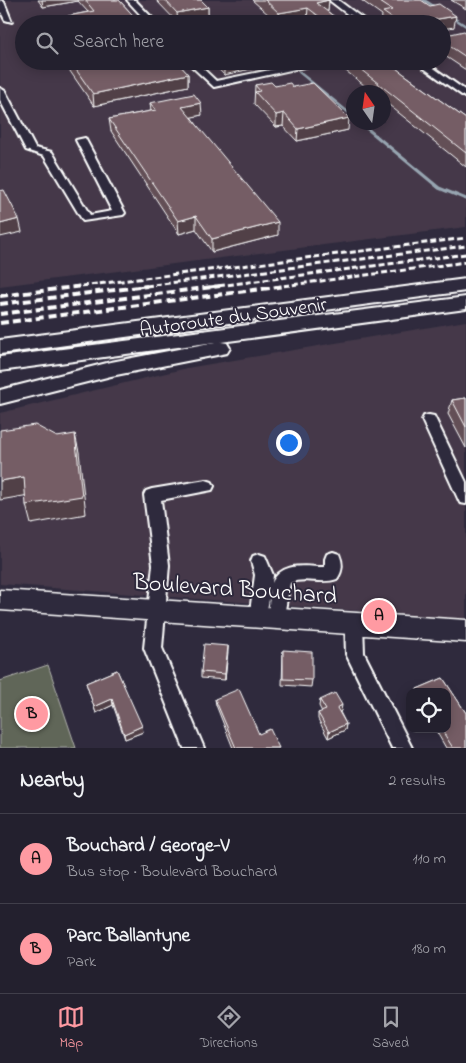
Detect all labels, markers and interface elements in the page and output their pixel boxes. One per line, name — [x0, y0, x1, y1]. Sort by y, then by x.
search box — [15, 15, 451, 70]
icon: search — [33, 29, 61, 57]
text: Search here — [73, 29, 164, 56]
north arrow — [346, 85, 391, 130]
street label: Autoroute du Souvenir — [138, 291, 330, 346]
your location — [276, 430, 302, 456]
street label: Boulevard Bouchard — [131, 566, 339, 615]
pin: A — [363, 597, 395, 635]
map controls — [406, 688, 451, 733]
button: locate — [406, 688, 451, 733]
pin: B — [16, 695, 48, 733]
text: Nearby — [20, 766, 84, 796]
text: 2 results — [388, 769, 446, 793]
text: Bouchard / George-V — [67, 833, 229, 860]
text: A — [31, 847, 41, 871]
text: 110 m — [412, 847, 446, 871]
text: Bus stop · Boulevard Bouchard — [67, 860, 277, 884]
text: Parc Ballantyne — [67, 923, 190, 950]
text: B — [31, 937, 41, 961]
text: 180 m — [412, 937, 446, 961]
text: Park — [67, 950, 96, 974]
tab: Map — [57, 1003, 85, 1054]
tab: Directions — [200, 1003, 258, 1054]
tab: Saved — [372, 1003, 409, 1054]

